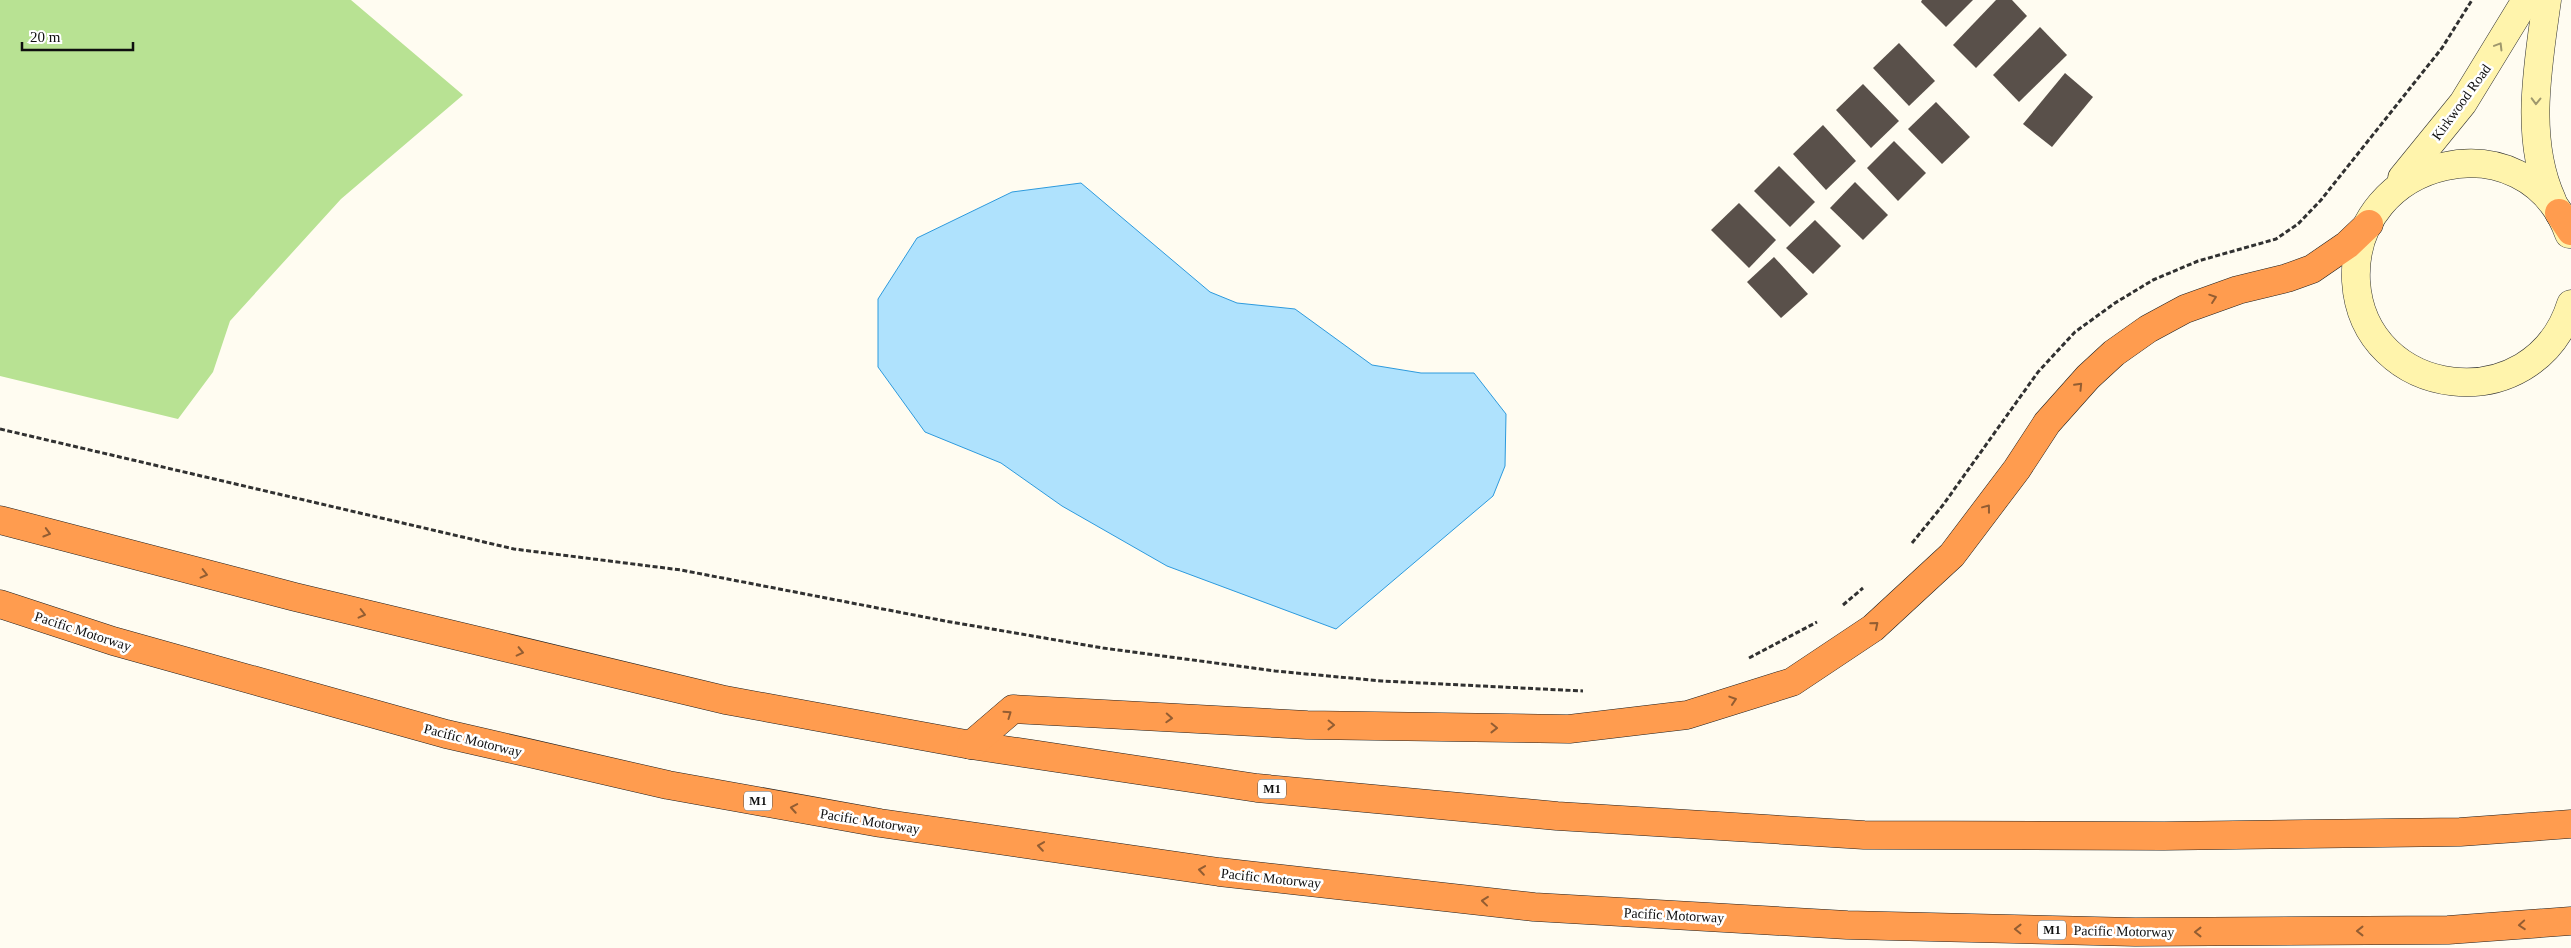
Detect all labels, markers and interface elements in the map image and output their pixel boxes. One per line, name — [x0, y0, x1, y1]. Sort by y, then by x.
scale bar — [22, 20, 134, 52]
text: 20 m — [30, 29, 61, 45]
one-way arrow — [2493, 42, 2503, 51]
street label: Kirkwood Road — [2429, 62, 2494, 143]
one-way arrow — [2531, 97, 2542, 105]
one-way arrow — [2209, 294, 2217, 304]
one-way arrow — [2073, 383, 2082, 392]
one-way arrow — [1981, 504, 1990, 514]
one-way arrow — [43, 527, 51, 538]
one-way arrow — [200, 568, 209, 579]
one-way arrow — [357, 608, 366, 619]
street label: Pacific Motorway — [33, 609, 133, 654]
one-way arrow — [1870, 621, 1879, 630]
one-way arrow — [515, 646, 524, 657]
one-way arrow — [1729, 696, 1737, 706]
one-way arrow — [1002, 711, 1012, 720]
one-way arrow — [1165, 712, 1173, 723]
one-way arrow — [1327, 720, 1335, 731]
street label: Pacific Motorway — [422, 721, 524, 760]
one-way arrow — [1490, 723, 1498, 733]
road number: M1 — [1258, 780, 1286, 799]
road number: M1 — [744, 791, 772, 810]
one-way arrow — [790, 803, 799, 813]
street label: Pacific Motorway — [819, 806, 921, 837]
one-way arrow — [1037, 842, 1046, 852]
one-way arrow — [1198, 865, 1206, 875]
street label: Pacific Motorway — [1220, 866, 1322, 891]
one-way arrow — [1481, 896, 1489, 907]
street label: Pacific Motorway — [1623, 905, 1725, 926]
one-way arrow — [2518, 919, 2526, 930]
road number: M1 — [2038, 920, 2066, 940]
street label: Pacific Motorway — [2074, 923, 2174, 940]
one-way arrow — [2013, 924, 2021, 934]
one-way arrow — [2356, 926, 2364, 936]
one-way arrow — [2193, 927, 2201, 937]

